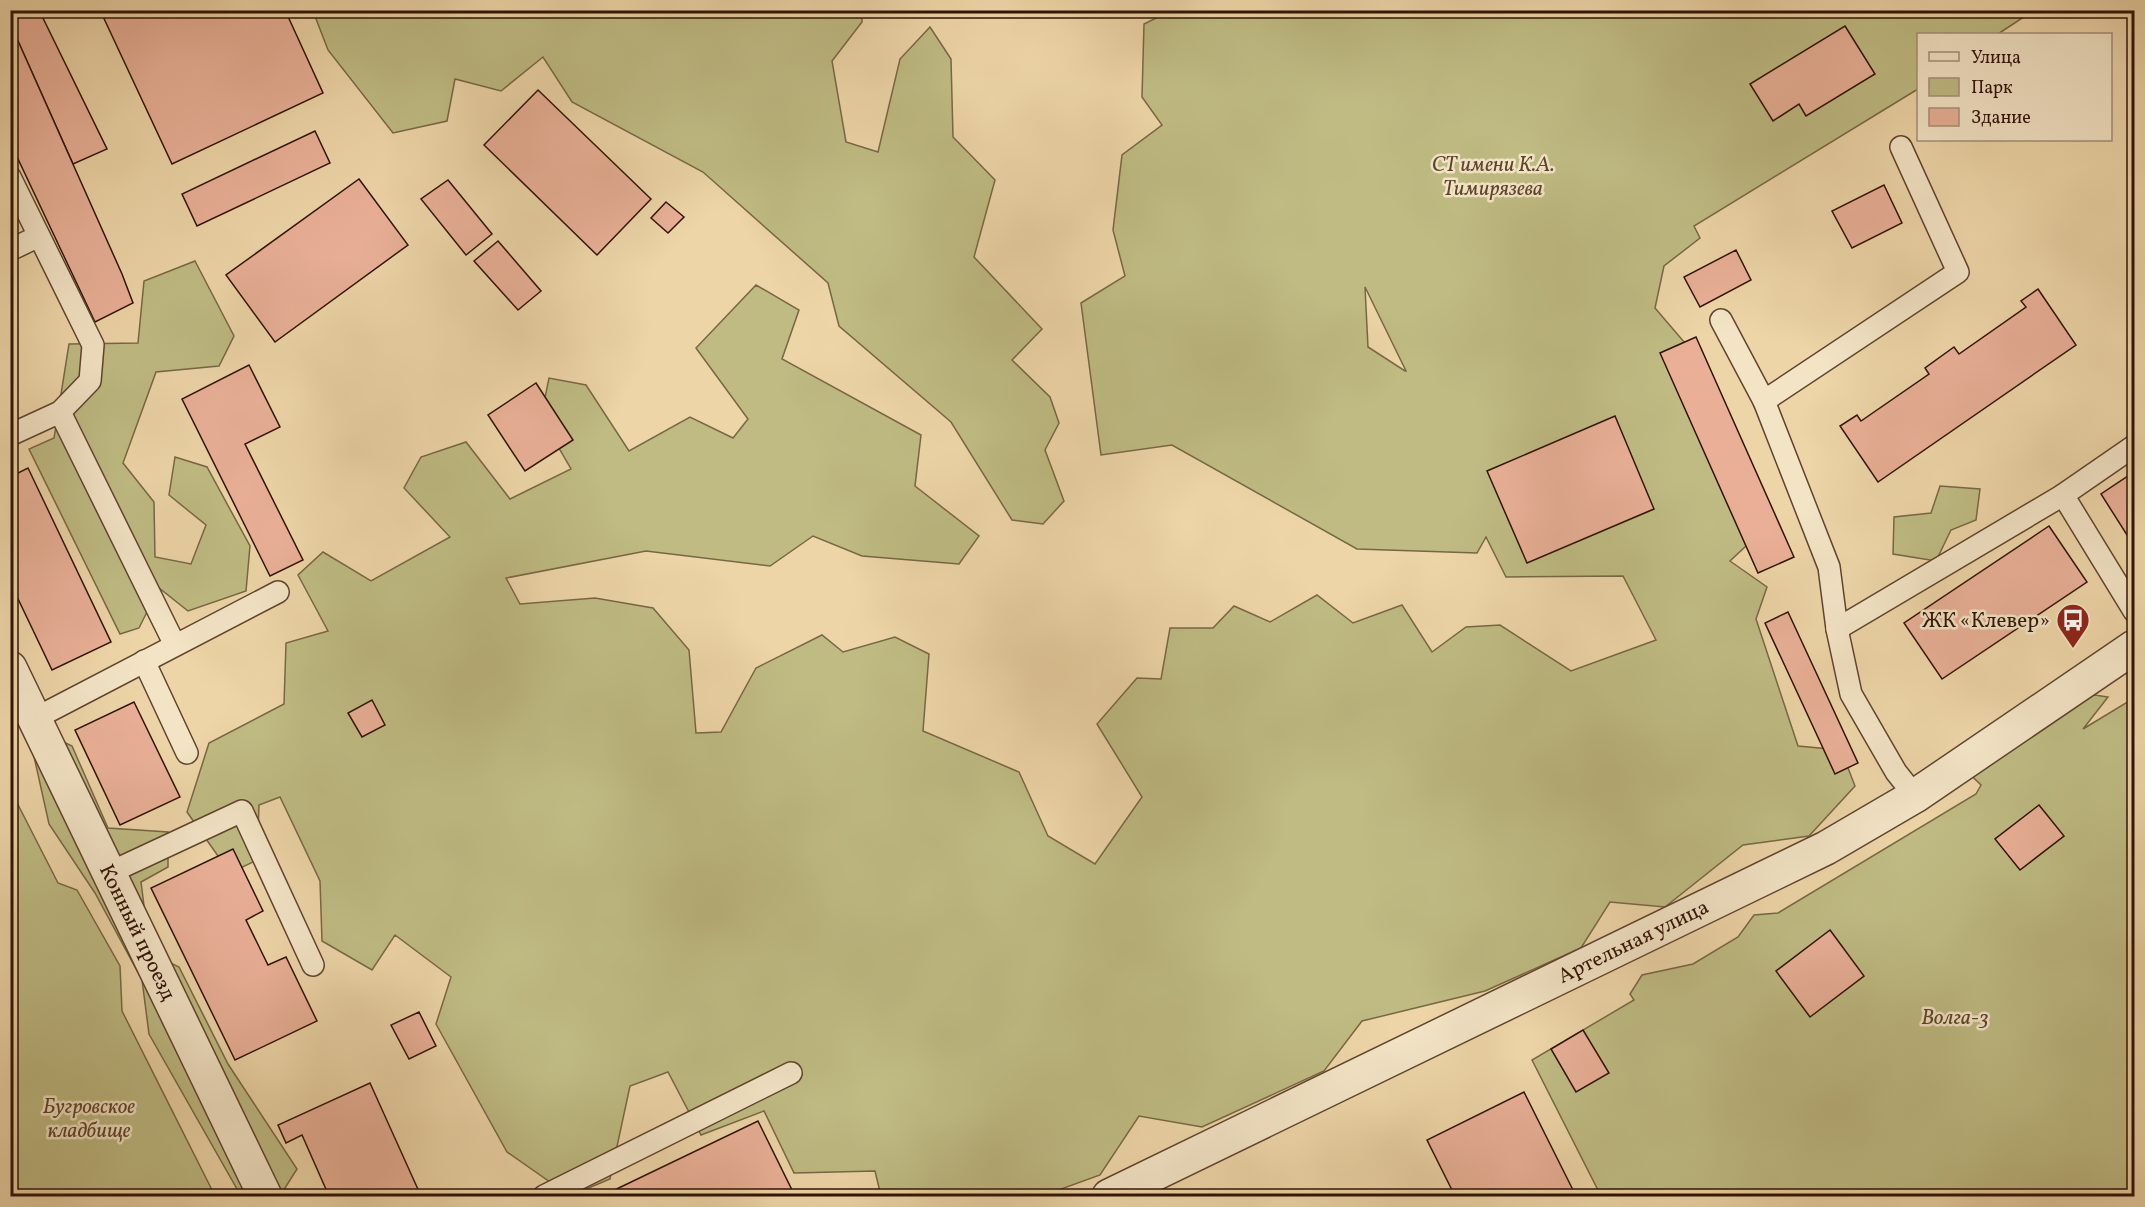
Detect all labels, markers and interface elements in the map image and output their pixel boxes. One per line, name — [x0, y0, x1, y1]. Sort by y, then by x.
legend — [1917, 33, 2112, 141]
text: Улица — [1971, 46, 2021, 71]
text: Парк — [1971, 76, 2013, 101]
text: Здание — [1971, 106, 2031, 131]
park label: СТ имени К.А. Тимирязева — [1432, 151, 1554, 204]
bus stop icon: ЖК «Клевер» — [2055, 602, 2091, 649]
place label: ЖК «Клевер» — [1922, 607, 2050, 636]
street label: Конный проезд — [91, 860, 182, 1006]
street label: Артельная улица — [1553, 893, 1714, 992]
park label: Волга-3 — [1921, 1004, 1989, 1033]
park label: Бугровское кладбище — [43, 1093, 135, 1146]

